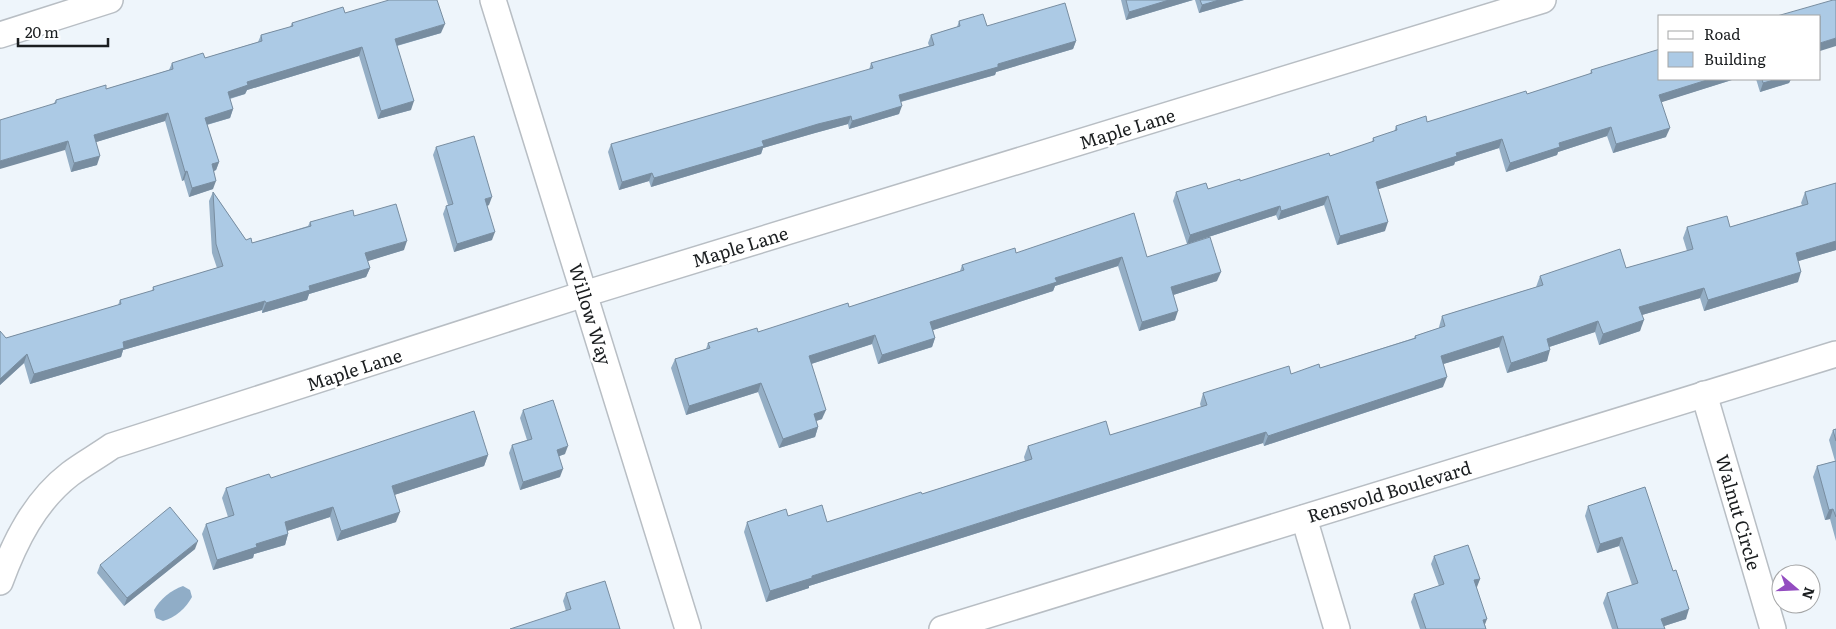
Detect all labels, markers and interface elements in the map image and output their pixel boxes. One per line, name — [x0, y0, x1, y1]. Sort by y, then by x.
scale bar — [18, 15, 108, 47]
legend — [1658, 15, 1821, 80]
text: 20 m — [25, 20, 59, 43]
text: Road — [1704, 22, 1740, 45]
text: Building — [1704, 47, 1766, 70]
street label: Maple Lane — [1076, 101, 1178, 155]
street label: Maple Lane — [689, 219, 791, 273]
street label: Willow Way — [563, 260, 619, 369]
street label: Maple Lane — [303, 341, 405, 397]
street label: Walnut Circle — [1710, 451, 1768, 573]
street label: Rensvold Boulevard — [1304, 453, 1474, 529]
north arrow — [1771, 564, 1821, 614]
text: N — [1798, 585, 1821, 603]

